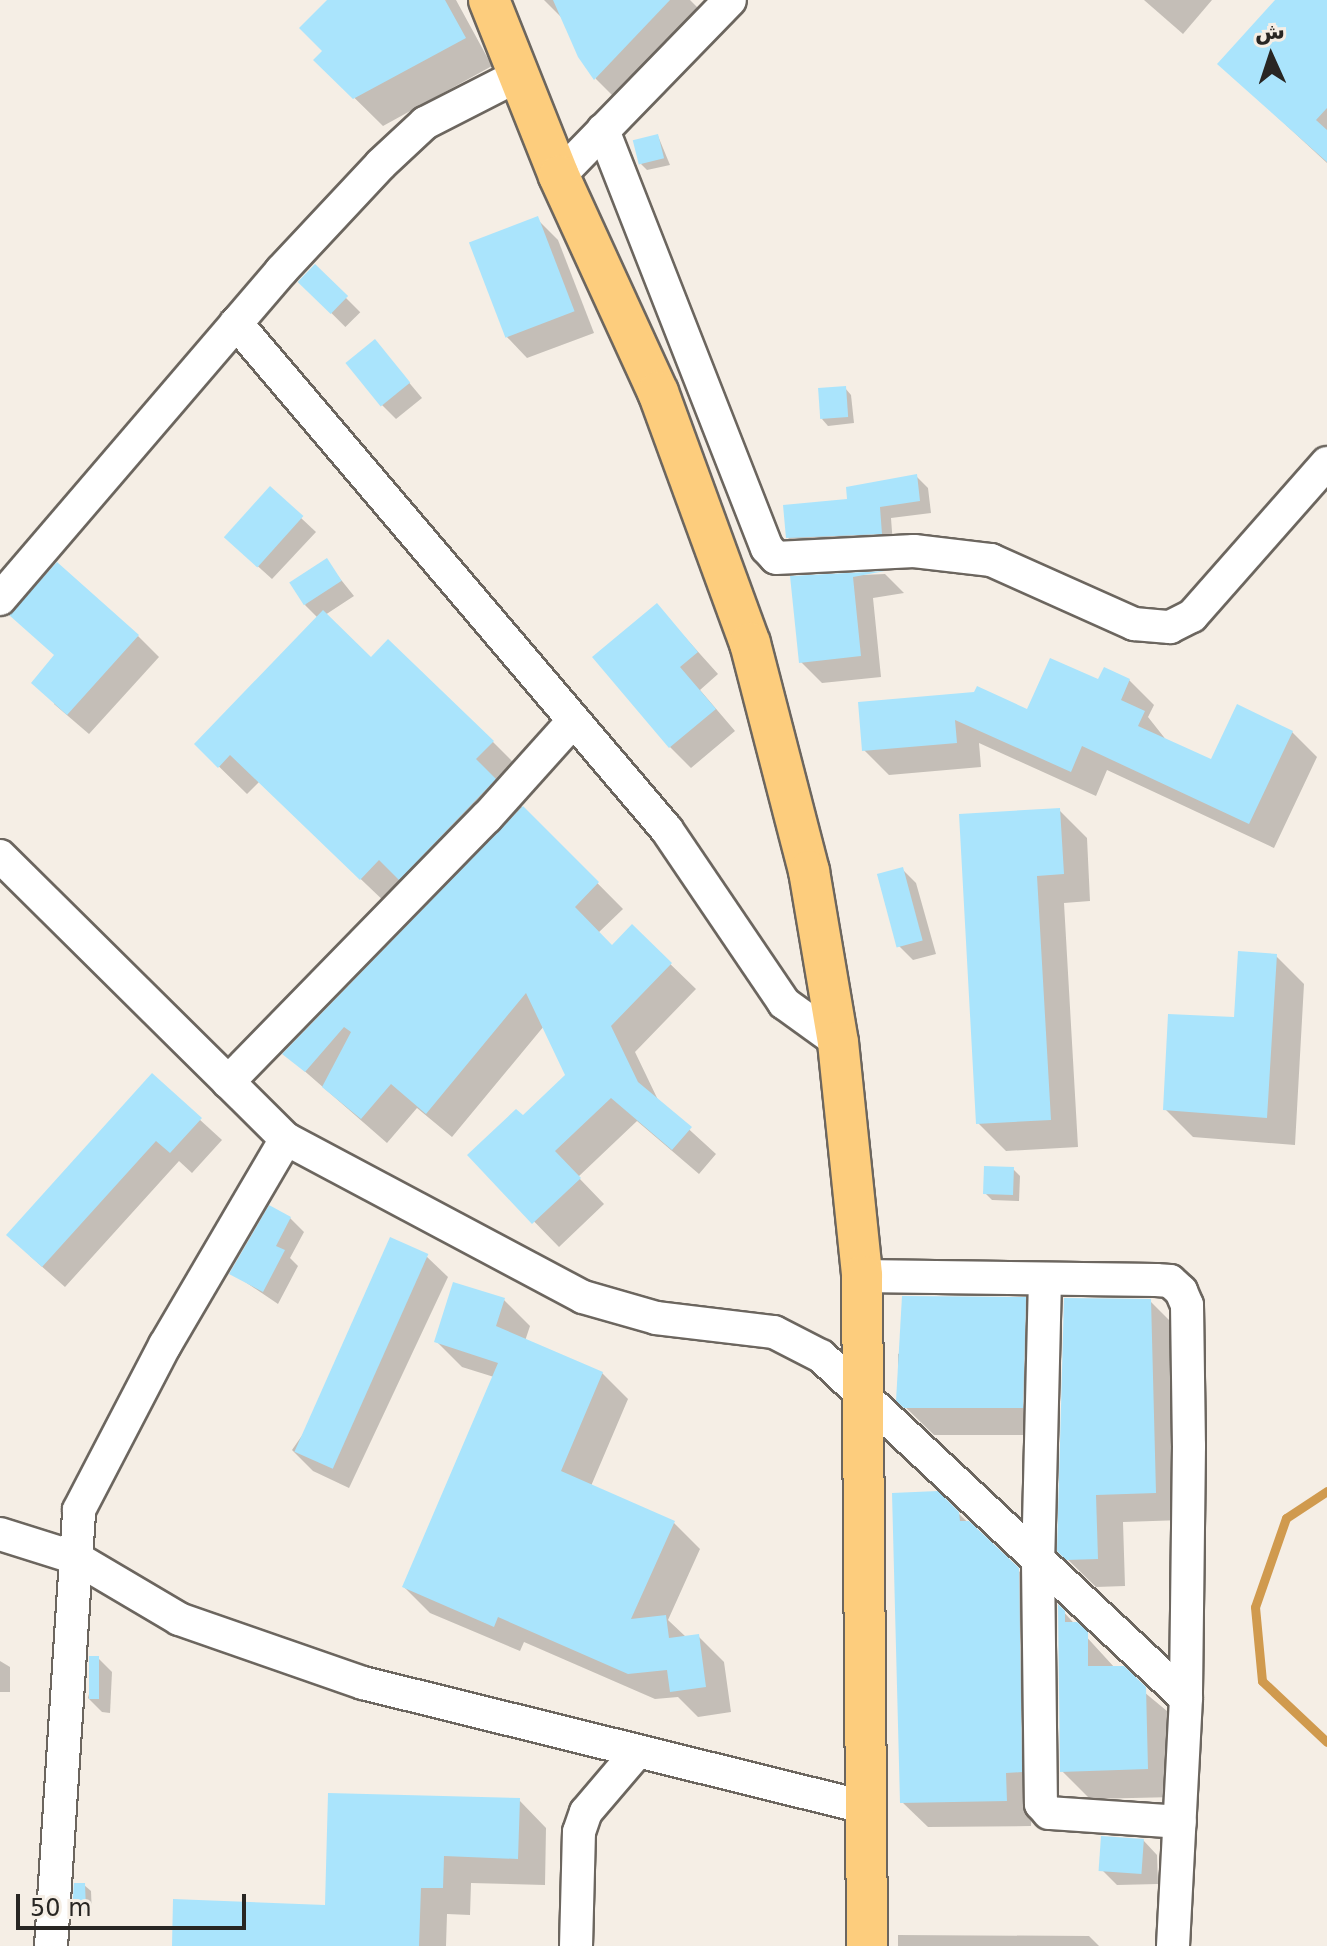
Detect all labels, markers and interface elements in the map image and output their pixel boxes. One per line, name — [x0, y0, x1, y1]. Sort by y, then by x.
north arrow — [1231, 16, 1311, 96]
text: ش — [1254, 18, 1286, 45]
scale bar — [20, 1878, 250, 1928]
text: 50 m — [30, 1894, 92, 1922]

